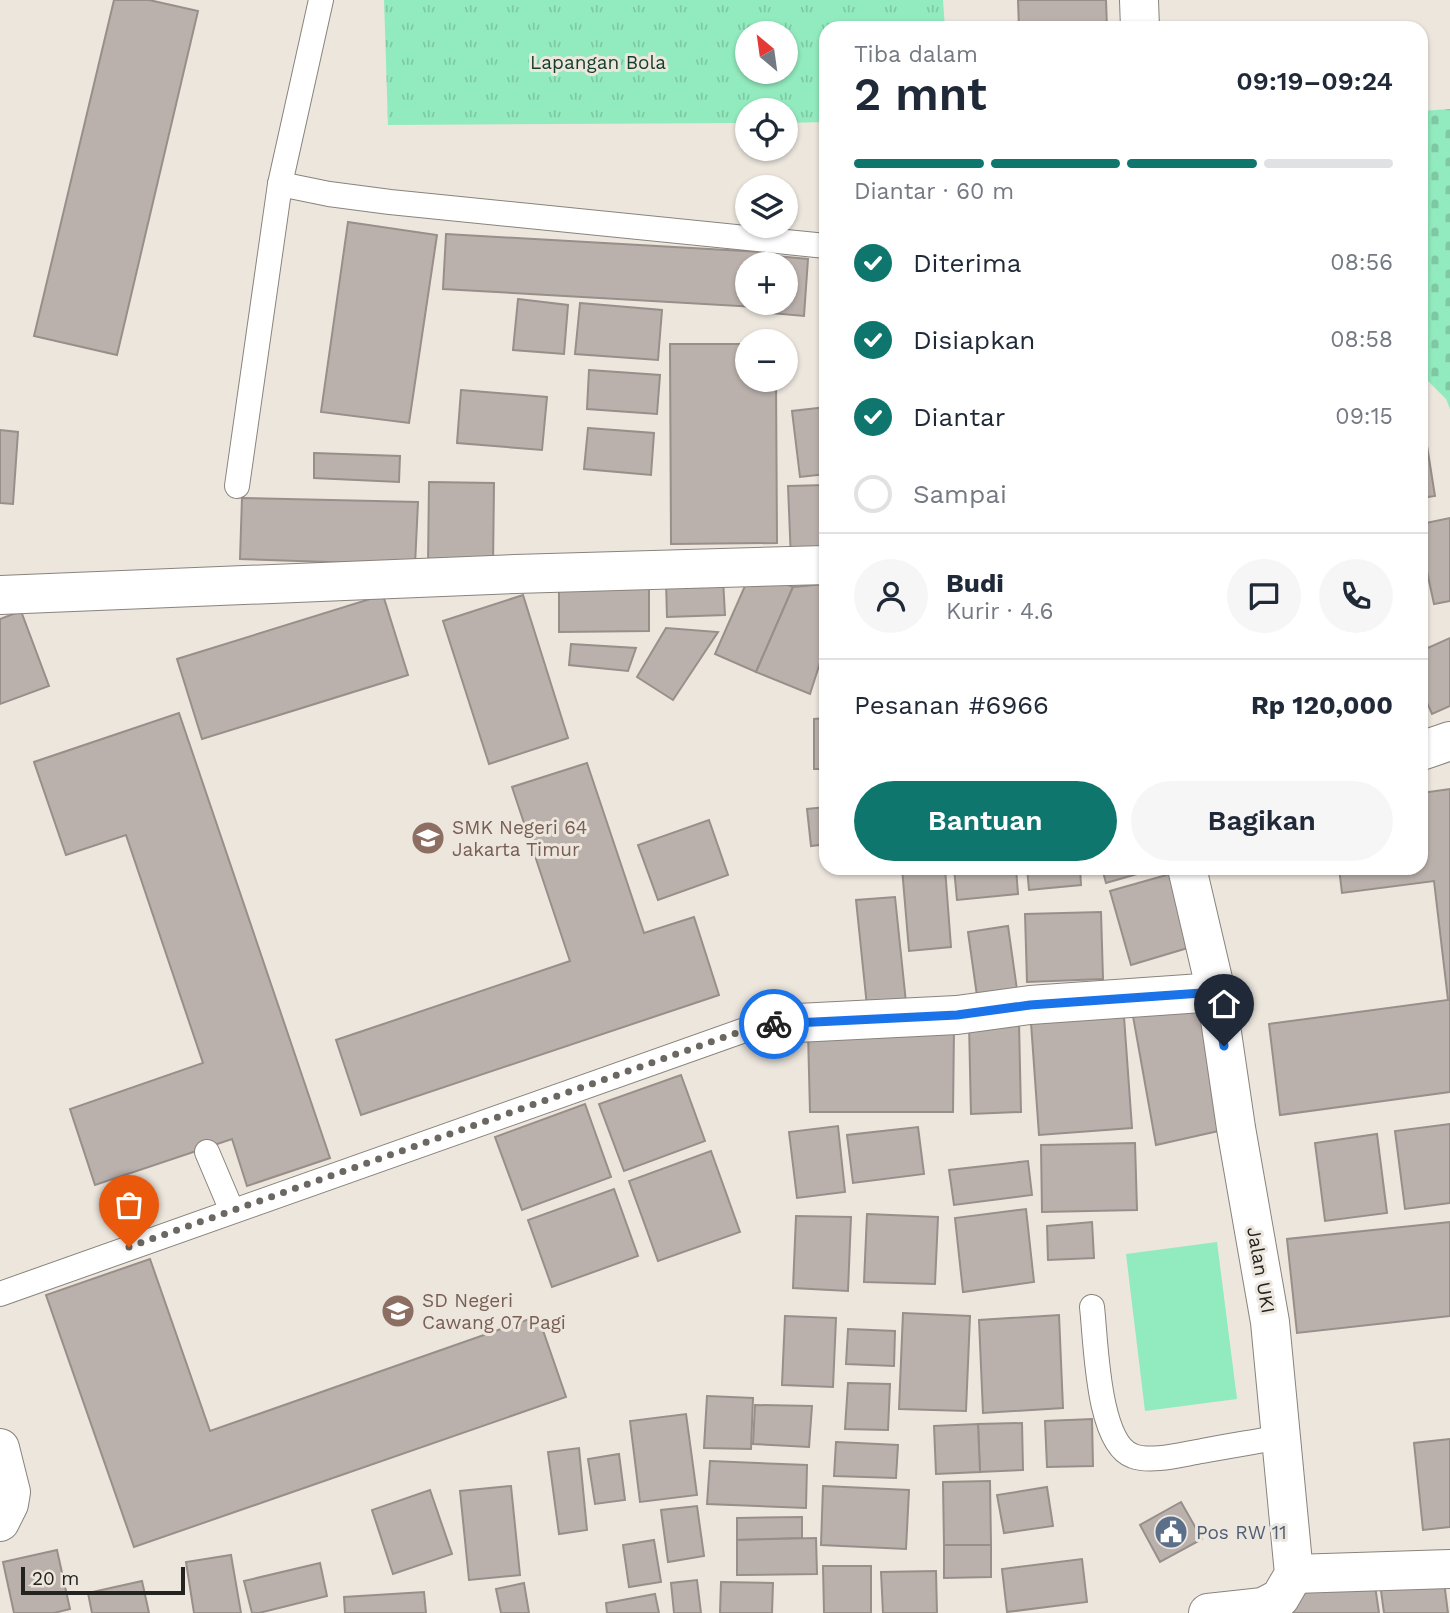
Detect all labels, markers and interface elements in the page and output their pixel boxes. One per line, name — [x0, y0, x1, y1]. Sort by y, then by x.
north arrow — [735, 21, 798, 84]
map controls — [735, 21, 798, 392]
text: Tiba dalam — [854, 41, 978, 68]
park label: Lapangan Bola — [530, 51, 666, 74]
text: 09:19–09:24 — [1236, 66, 1393, 96]
text: 2 mnt — [854, 67, 987, 121]
button: locate — [735, 98, 798, 161]
button: layers — [735, 175, 798, 238]
text: Diantar · 60 m — [854, 178, 1014, 205]
icon: check — [854, 244, 892, 282]
text: Diterima — [913, 248, 1021, 278]
text: 08:56 — [1330, 249, 1393, 276]
button: + — [735, 252, 798, 315]
icon: check — [854, 321, 892, 359]
text: Disiapkan — [913, 325, 1035, 355]
text: 08:58 — [1330, 326, 1393, 353]
button: − — [735, 329, 798, 392]
icon: check — [854, 398, 892, 436]
text: Diantar — [913, 402, 1005, 432]
text: 09:15 — [1335, 403, 1393, 430]
text: Sampai — [913, 479, 1007, 509]
button: person — [854, 559, 928, 633]
button: chat — [1227, 559, 1301, 633]
button: phone — [1319, 559, 1393, 633]
text: Budi — [946, 568, 1004, 598]
text: Kurir · 4.6 — [946, 598, 1054, 625]
text: Pesanan #6966 — [854, 690, 1049, 720]
text: Rp 120,000 — [1251, 690, 1393, 720]
button: Bantuan — [854, 781, 1117, 861]
button: Bagikan — [1131, 781, 1393, 861]
place label: SMK Negeri 64 Jakarta Timur — [452, 816, 587, 861]
school or university icon: SMK Negeri 64 Jakarta Timur — [409, 819, 447, 857]
pin — [1194, 974, 1254, 1046]
icon: home — [1205, 985, 1243, 1023]
courier — [739, 989, 809, 1059]
icon: bike — [755, 1005, 793, 1043]
pin — [99, 1175, 159, 1247]
icon: bag — [110, 1186, 148, 1224]
street label: Jalan UKI — [1242, 1225, 1280, 1315]
place label: SD Negeri Cawang 07 Pagi — [422, 1289, 566, 1334]
school or university icon: SD Negeri Cawang 07 Pagi — [379, 1292, 417, 1330]
public building icon: Pos RW 11 — [1152, 1513, 1190, 1551]
place label: Pos RW 11 — [1196, 1521, 1287, 1544]
scale bar — [21, 1564, 186, 1596]
text: 20 m — [32, 1567, 79, 1590]

